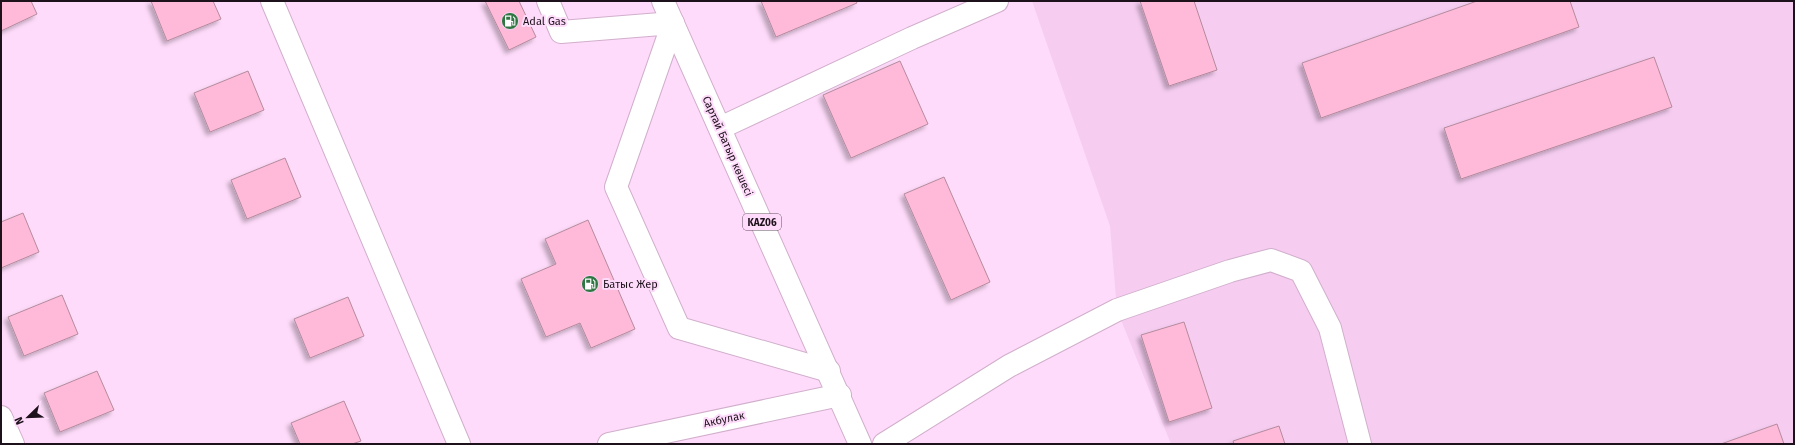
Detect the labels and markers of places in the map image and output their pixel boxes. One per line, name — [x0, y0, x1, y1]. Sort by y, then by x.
fuel station icon: Adal Gas — [500, 11, 520, 31]
place label: Adal Gas — [523, 15, 566, 28]
fuel station icon: Батыс Жер — [580, 274, 600, 294]
place label: Батыс Жер — [603, 278, 658, 291]

